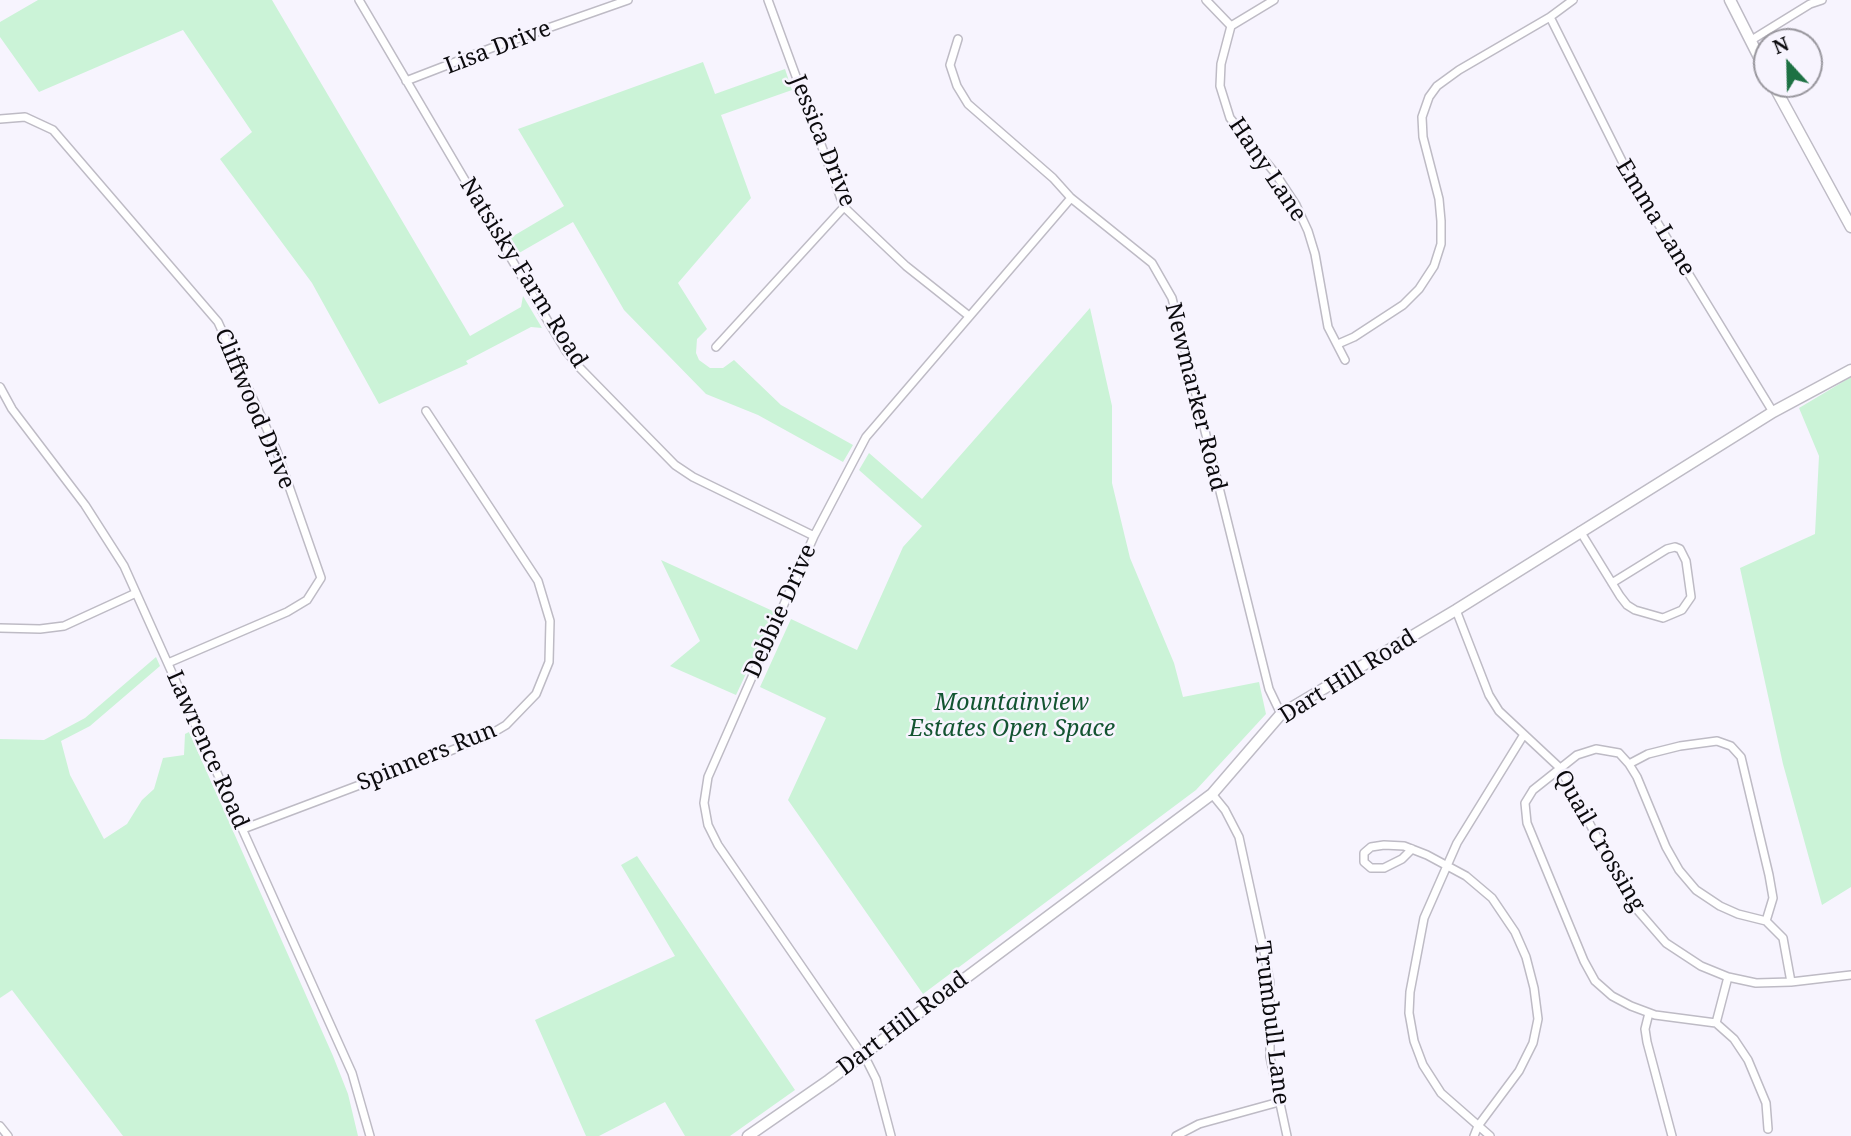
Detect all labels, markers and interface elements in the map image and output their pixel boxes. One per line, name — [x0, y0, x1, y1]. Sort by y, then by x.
street label: Lisa Drive — [441, 15, 555, 81]
north arrow — [1753, 28, 1823, 98]
text: N — [1769, 31, 1793, 60]
street label: Jessica Drive — [783, 71, 861, 211]
street label: Hany Lane — [1222, 113, 1312, 227]
street label: Emma Lane — [1609, 155, 1701, 281]
street label: Natsisky Farm Road — [453, 173, 593, 373]
street label: Newmarker Road — [1158, 300, 1232, 494]
street label: Cliffwood Drive — [208, 324, 300, 494]
street label: Debbie Drive — [739, 540, 823, 682]
street label: Dart Hill Road — [1275, 624, 1421, 730]
street label: Lawrence Road — [160, 667, 254, 833]
park label: Mountainview Estates Open Space — [909, 689, 1115, 743]
street label: Spinners Run — [353, 717, 501, 797]
street label: Quail Crossing — [1547, 765, 1651, 917]
street label: Trumbull Lane — [1247, 940, 1295, 1106]
street label: Dart Hill Road — [832, 966, 974, 1082]

